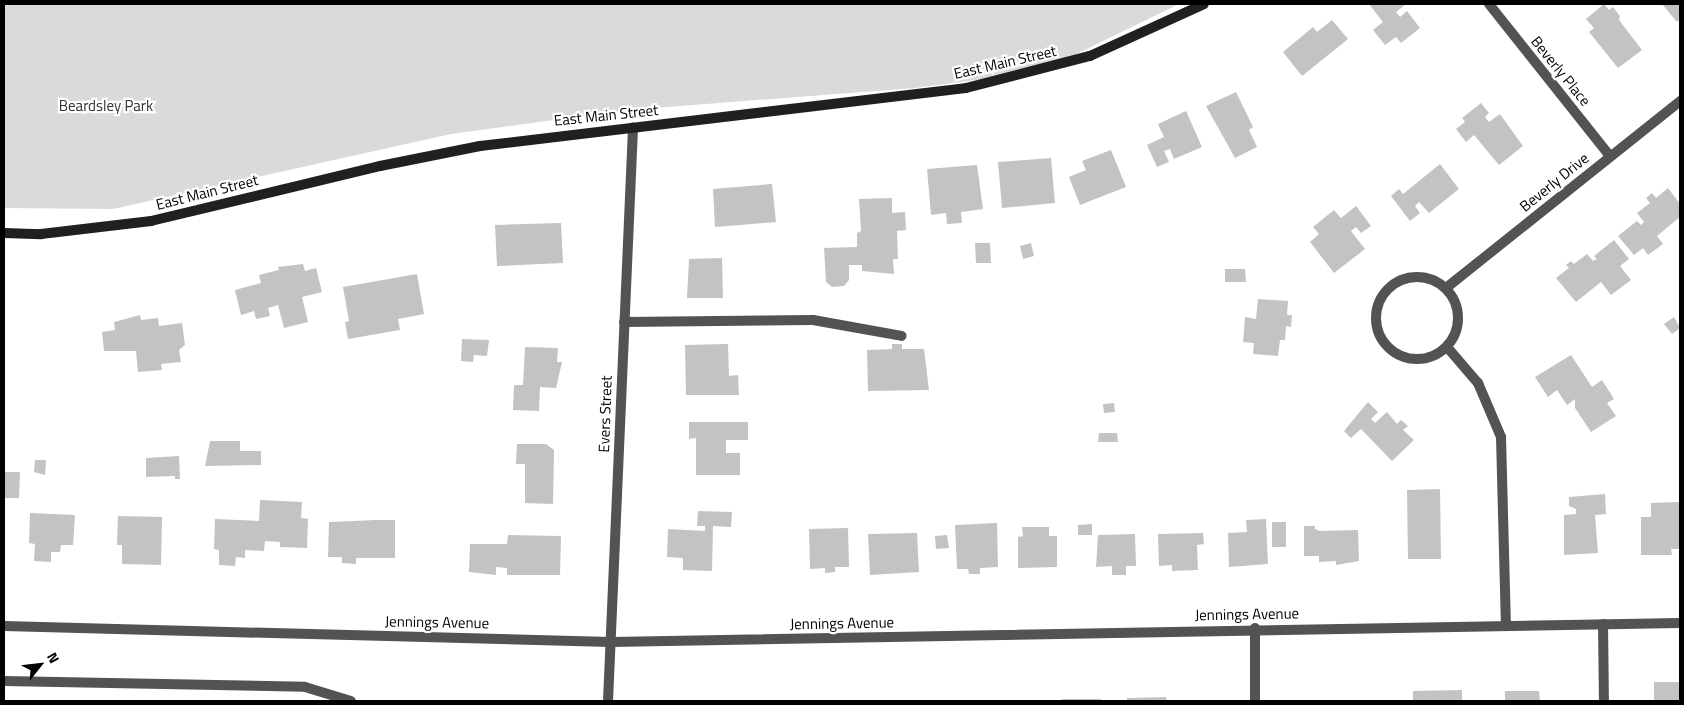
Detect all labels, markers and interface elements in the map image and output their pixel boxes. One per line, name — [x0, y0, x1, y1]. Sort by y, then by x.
street label: Beverly Place — [1527, 33, 1595, 109]
street label: East Main Street — [952, 41, 1058, 83]
park label: Beardsley Park — [59, 97, 153, 115]
street label: East Main Street — [553, 101, 659, 129]
street label: Beverly Drive — [1516, 149, 1592, 215]
street label: East Main Street — [154, 171, 260, 213]
street label: Evers Street — [595, 375, 615, 453]
street label: Jennings Avenue — [1195, 604, 1299, 624]
street label: Jennings Avenue — [385, 612, 489, 632]
street label: Jennings Avenue — [790, 613, 894, 633]
north arrow — [15, 640, 65, 690]
text: N — [42, 648, 65, 667]

